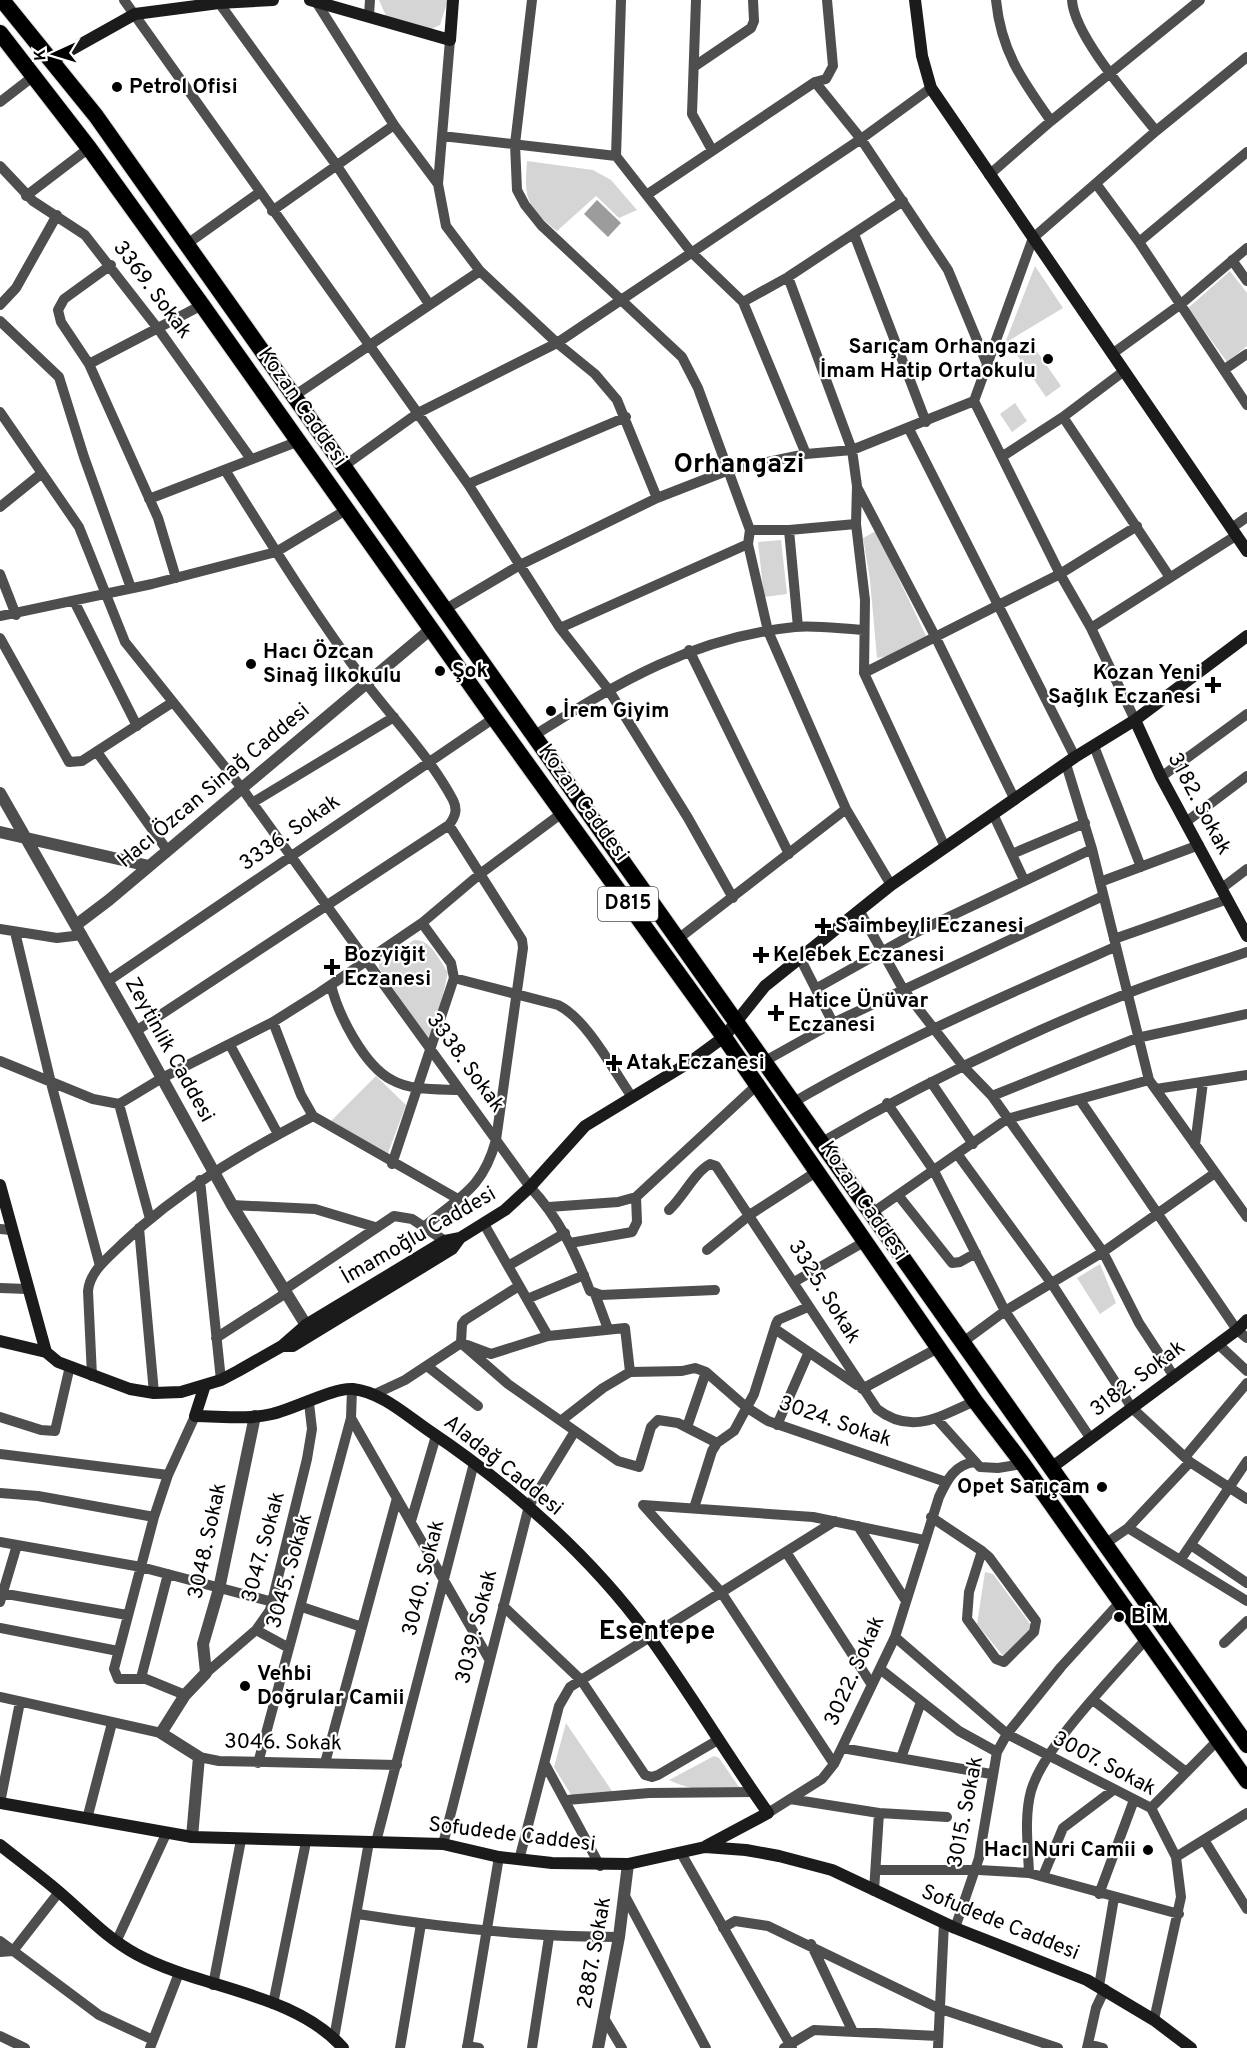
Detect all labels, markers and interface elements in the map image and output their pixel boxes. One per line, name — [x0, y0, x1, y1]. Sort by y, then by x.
north arrow — [24, 24, 84, 84]
text: K — [31, 49, 51, 61]
place label: Petrol Ofisi — [129, 74, 238, 101]
marker: Petrol Ofisi — [110, 80, 124, 94]
street label: 3369. Sokak — [106, 236, 198, 344]
place label: Sarıçam Orhangazi İmam Hatip Ortaokulu — [820, 334, 1036, 385]
street label: Kozan Caddesi — [251, 343, 353, 471]
marker: Sarıçam Orhangazi İmam Hatip Ortaokulu — [1041, 352, 1055, 366]
district label: Orhangazi — [674, 448, 804, 482]
place label: Hacı Özcan Sinağ İlkokulu — [263, 639, 401, 690]
marker: Hacı Özcan Sinağ İlkokulu — [244, 657, 258, 671]
place label: Şok — [452, 658, 488, 685]
place label: Kozan Yeni Sağlık Eczanesi — [1048, 660, 1201, 711]
marker: Şok — [433, 664, 447, 678]
marker: Kozan Yeni Sağlık Eczanesi — [1206, 678, 1220, 692]
place label: İrem Giyim — [563, 697, 669, 725]
street label: Hacı Özcan Sinağ Caddesi — [112, 698, 316, 874]
marker: İrem Giyim — [544, 704, 558, 718]
street label: Kozan Caddesi — [531, 739, 635, 867]
street label: 3182. Sokak — [1161, 748, 1237, 860]
street label: 3336. Sokak — [234, 788, 346, 878]
road number: D815 — [598, 887, 658, 921]
place label: Saimbeyli Eczanesi — [835, 913, 1024, 940]
marker: Saimbeyli Eczanesi — [816, 919, 830, 933]
place label: Bozyiğit Eczanesi — [344, 942, 431, 993]
place label: Kelebek Eczanesi — [773, 942, 945, 969]
marker: Kelebek Eczanesi — [754, 948, 768, 962]
marker: Bozyiğit Eczanesi — [325, 960, 339, 974]
street label: Zeytinlik Caddesi — [118, 973, 220, 1127]
place label: Hatice Ünüvar Eczanesi — [788, 988, 928, 1039]
marker: Hatice Ünüvar Eczanesi — [769, 1006, 783, 1020]
street label: 3338. Sokak — [420, 1008, 510, 1118]
place label: Atak Eczanesi — [626, 1050, 765, 1077]
marker: Atak Eczanesi — [607, 1056, 621, 1070]
street label: Kozan Caddesi — [813, 1136, 913, 1266]
street label: İmamoğlu Caddesi — [337, 1181, 501, 1291]
street label: 3325. Sokak — [782, 1235, 866, 1349]
street label: 3182. Sokak — [1085, 1334, 1191, 1424]
street label: 3024. Sokak — [775, 1390, 895, 1454]
street label: Aladağ Caddesi — [438, 1410, 568, 1522]
place label: Opet Sarıçam — [957, 1474, 1090, 1501]
street label: 3048. Sokak — [183, 1480, 233, 1602]
marker: Opet Sarıçam — [1095, 1480, 1109, 1494]
street label: 3047. Sokak — [236, 1488, 292, 1606]
street label: 3045. Sokak — [261, 1510, 319, 1632]
street label: 3040. Sokak — [397, 1517, 451, 1639]
street label: 3039. Sokak — [450, 1567, 504, 1687]
place label: BİM — [1131, 1603, 1169, 1631]
marker: BİM — [1112, 1610, 1126, 1624]
street label: 3022. Sokak — [819, 1612, 891, 1730]
district label: Esentepe — [599, 1615, 715, 1649]
place label: Vehbi Doğrular Camii — [257, 1661, 404, 1712]
marker: Vehbi Doğrular Camii — [238, 1679, 252, 1693]
street label: 3007. Sokak — [1047, 1725, 1161, 1803]
street label: 3046. Sokak — [224, 1728, 342, 1758]
street label: 3015. Sokak — [942, 1754, 990, 1870]
street label: Sofudede Caddesi — [427, 1811, 597, 1859]
place label: Hacı Nuri Camii — [984, 1837, 1136, 1864]
marker: Hacı Nuri Camii — [1141, 1843, 1155, 1857]
street label: Sofudede Caddesi — [917, 1879, 1083, 1967]
street label: 2887. Sokak — [572, 1895, 618, 2011]

